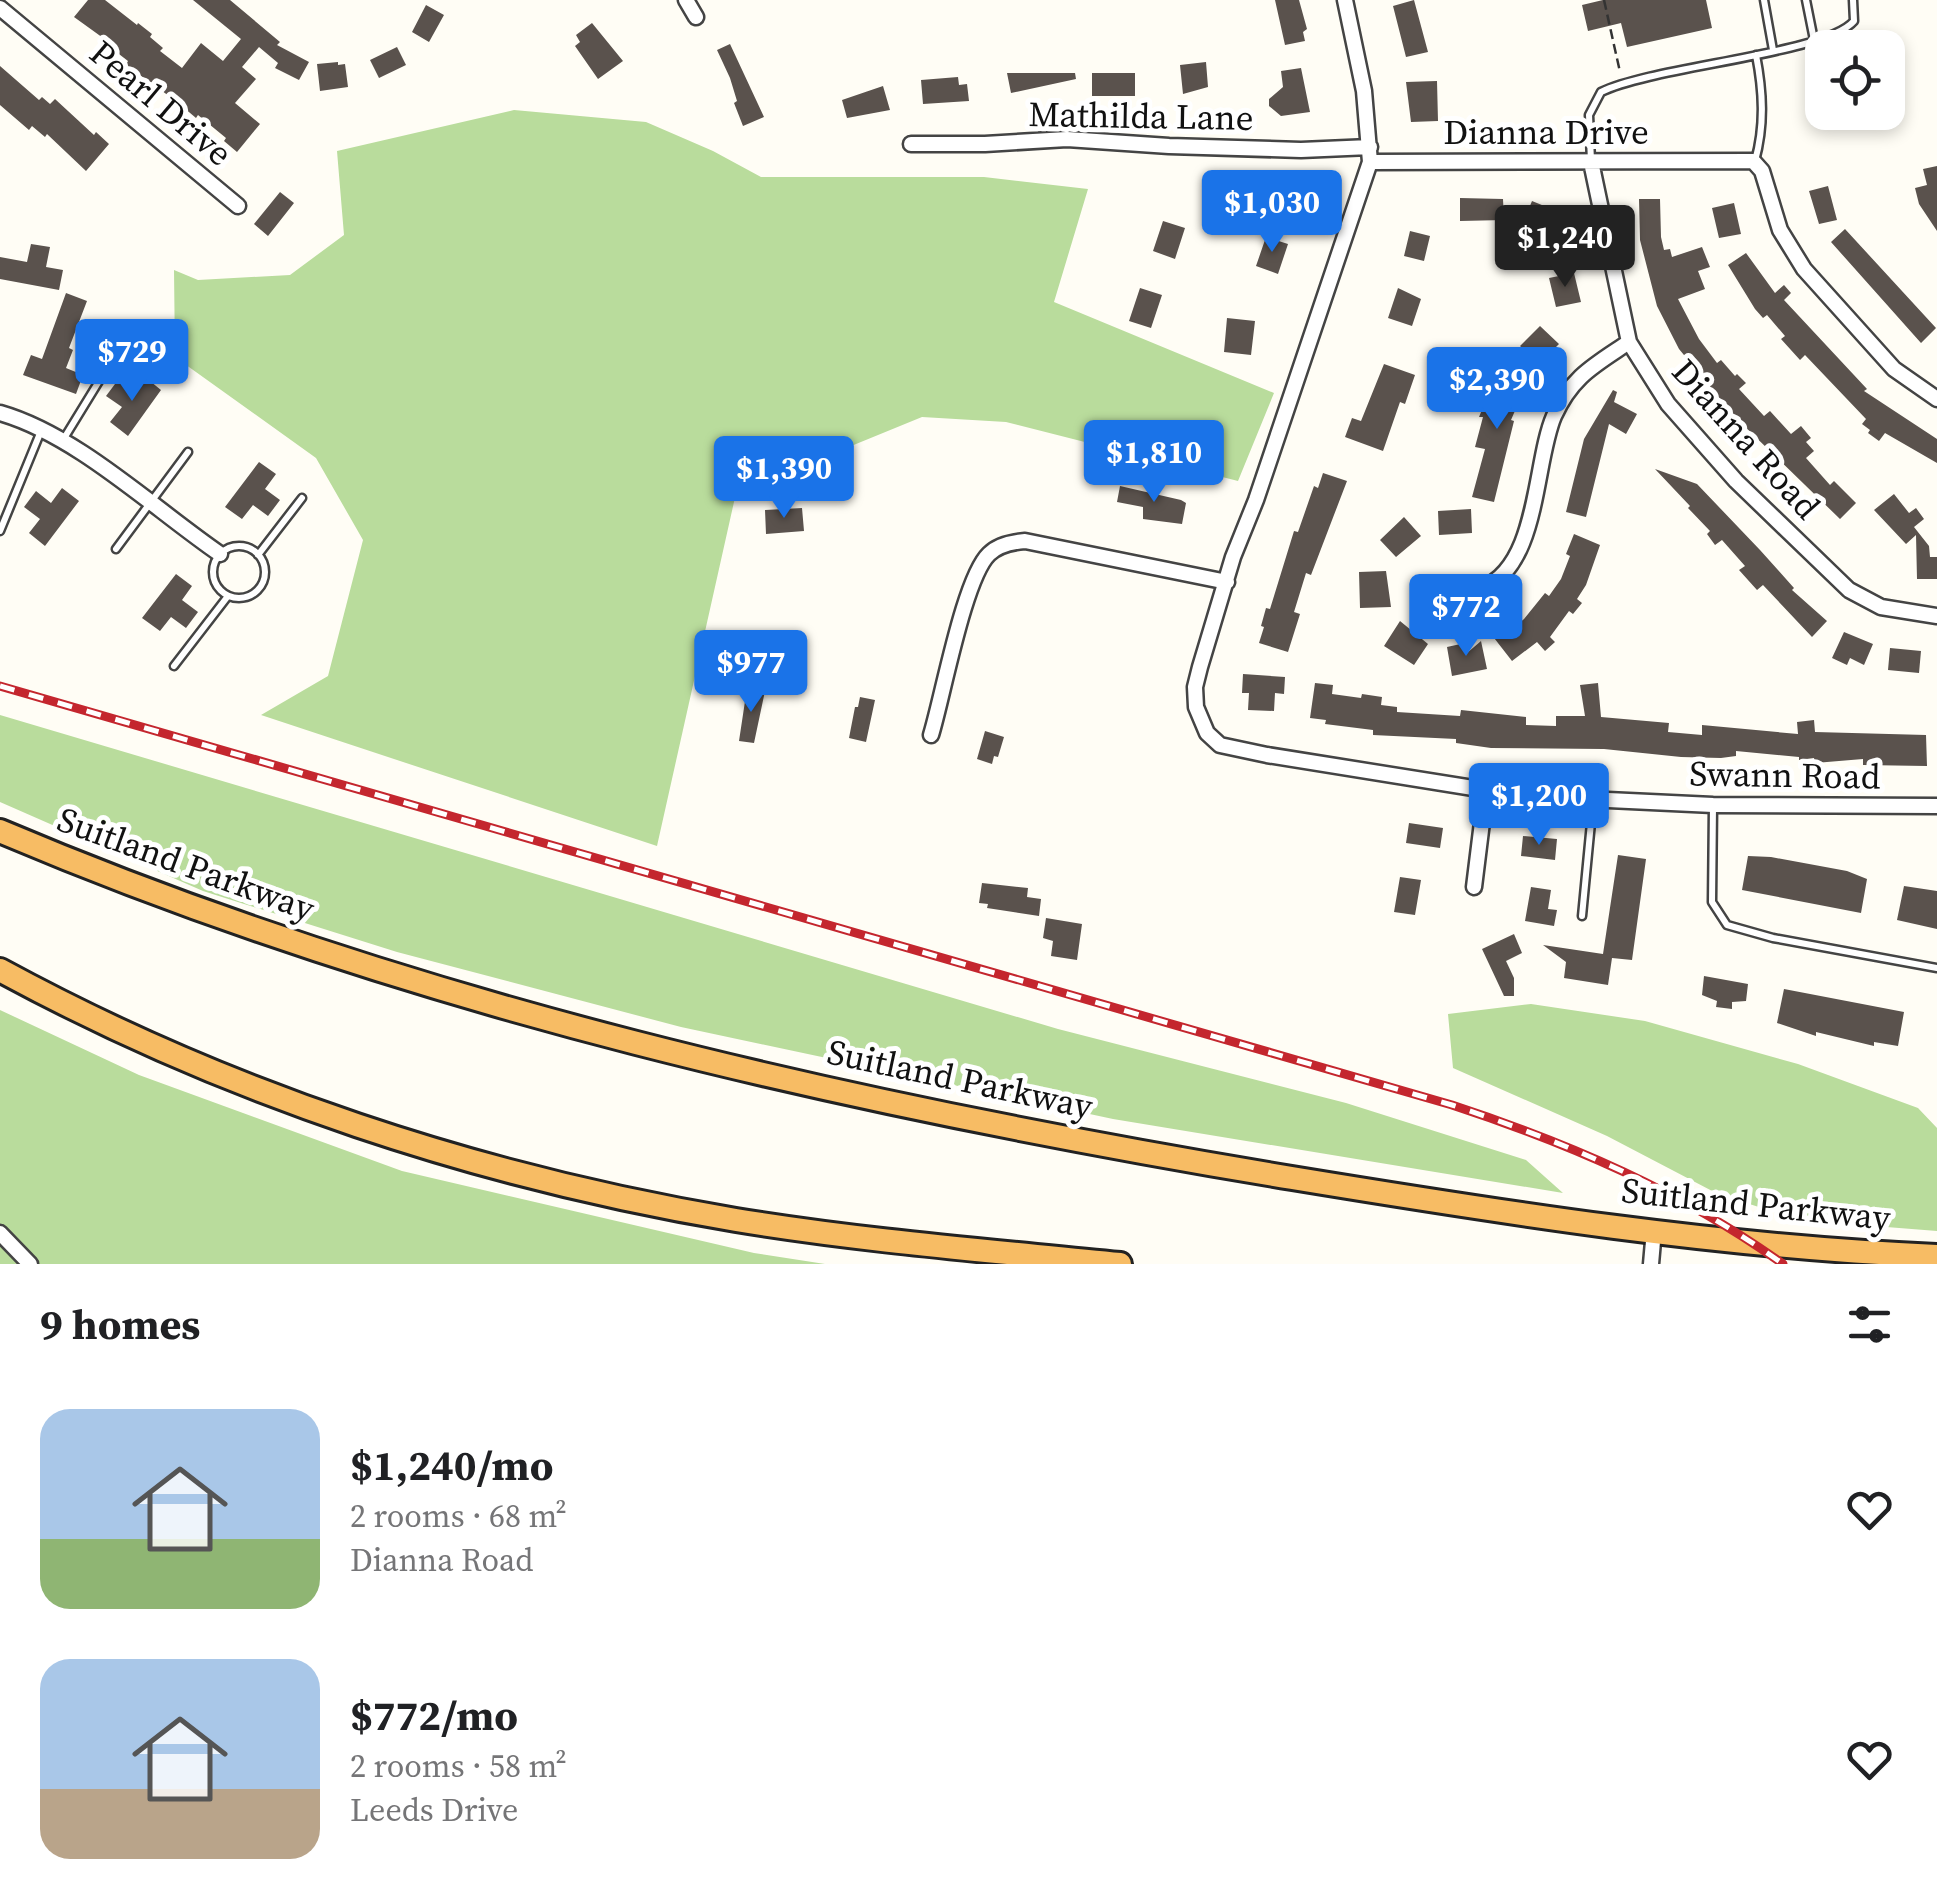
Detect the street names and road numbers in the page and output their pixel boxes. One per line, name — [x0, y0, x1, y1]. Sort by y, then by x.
street label: Pearl Drive — [80, 29, 242, 177]
street label: Mathilda Lane — [1028, 90, 1254, 142]
street label: Dianna Drive — [1443, 108, 1649, 156]
street label: Dianna Road — [1661, 348, 1831, 530]
street label: Swann Road — [1689, 749, 1881, 801]
street label: Suitland Parkway — [51, 795, 321, 933]
street label: Suitland Parkway — [823, 1027, 1097, 1131]
street label: Suitland Parkway — [1619, 1166, 1893, 1242]

